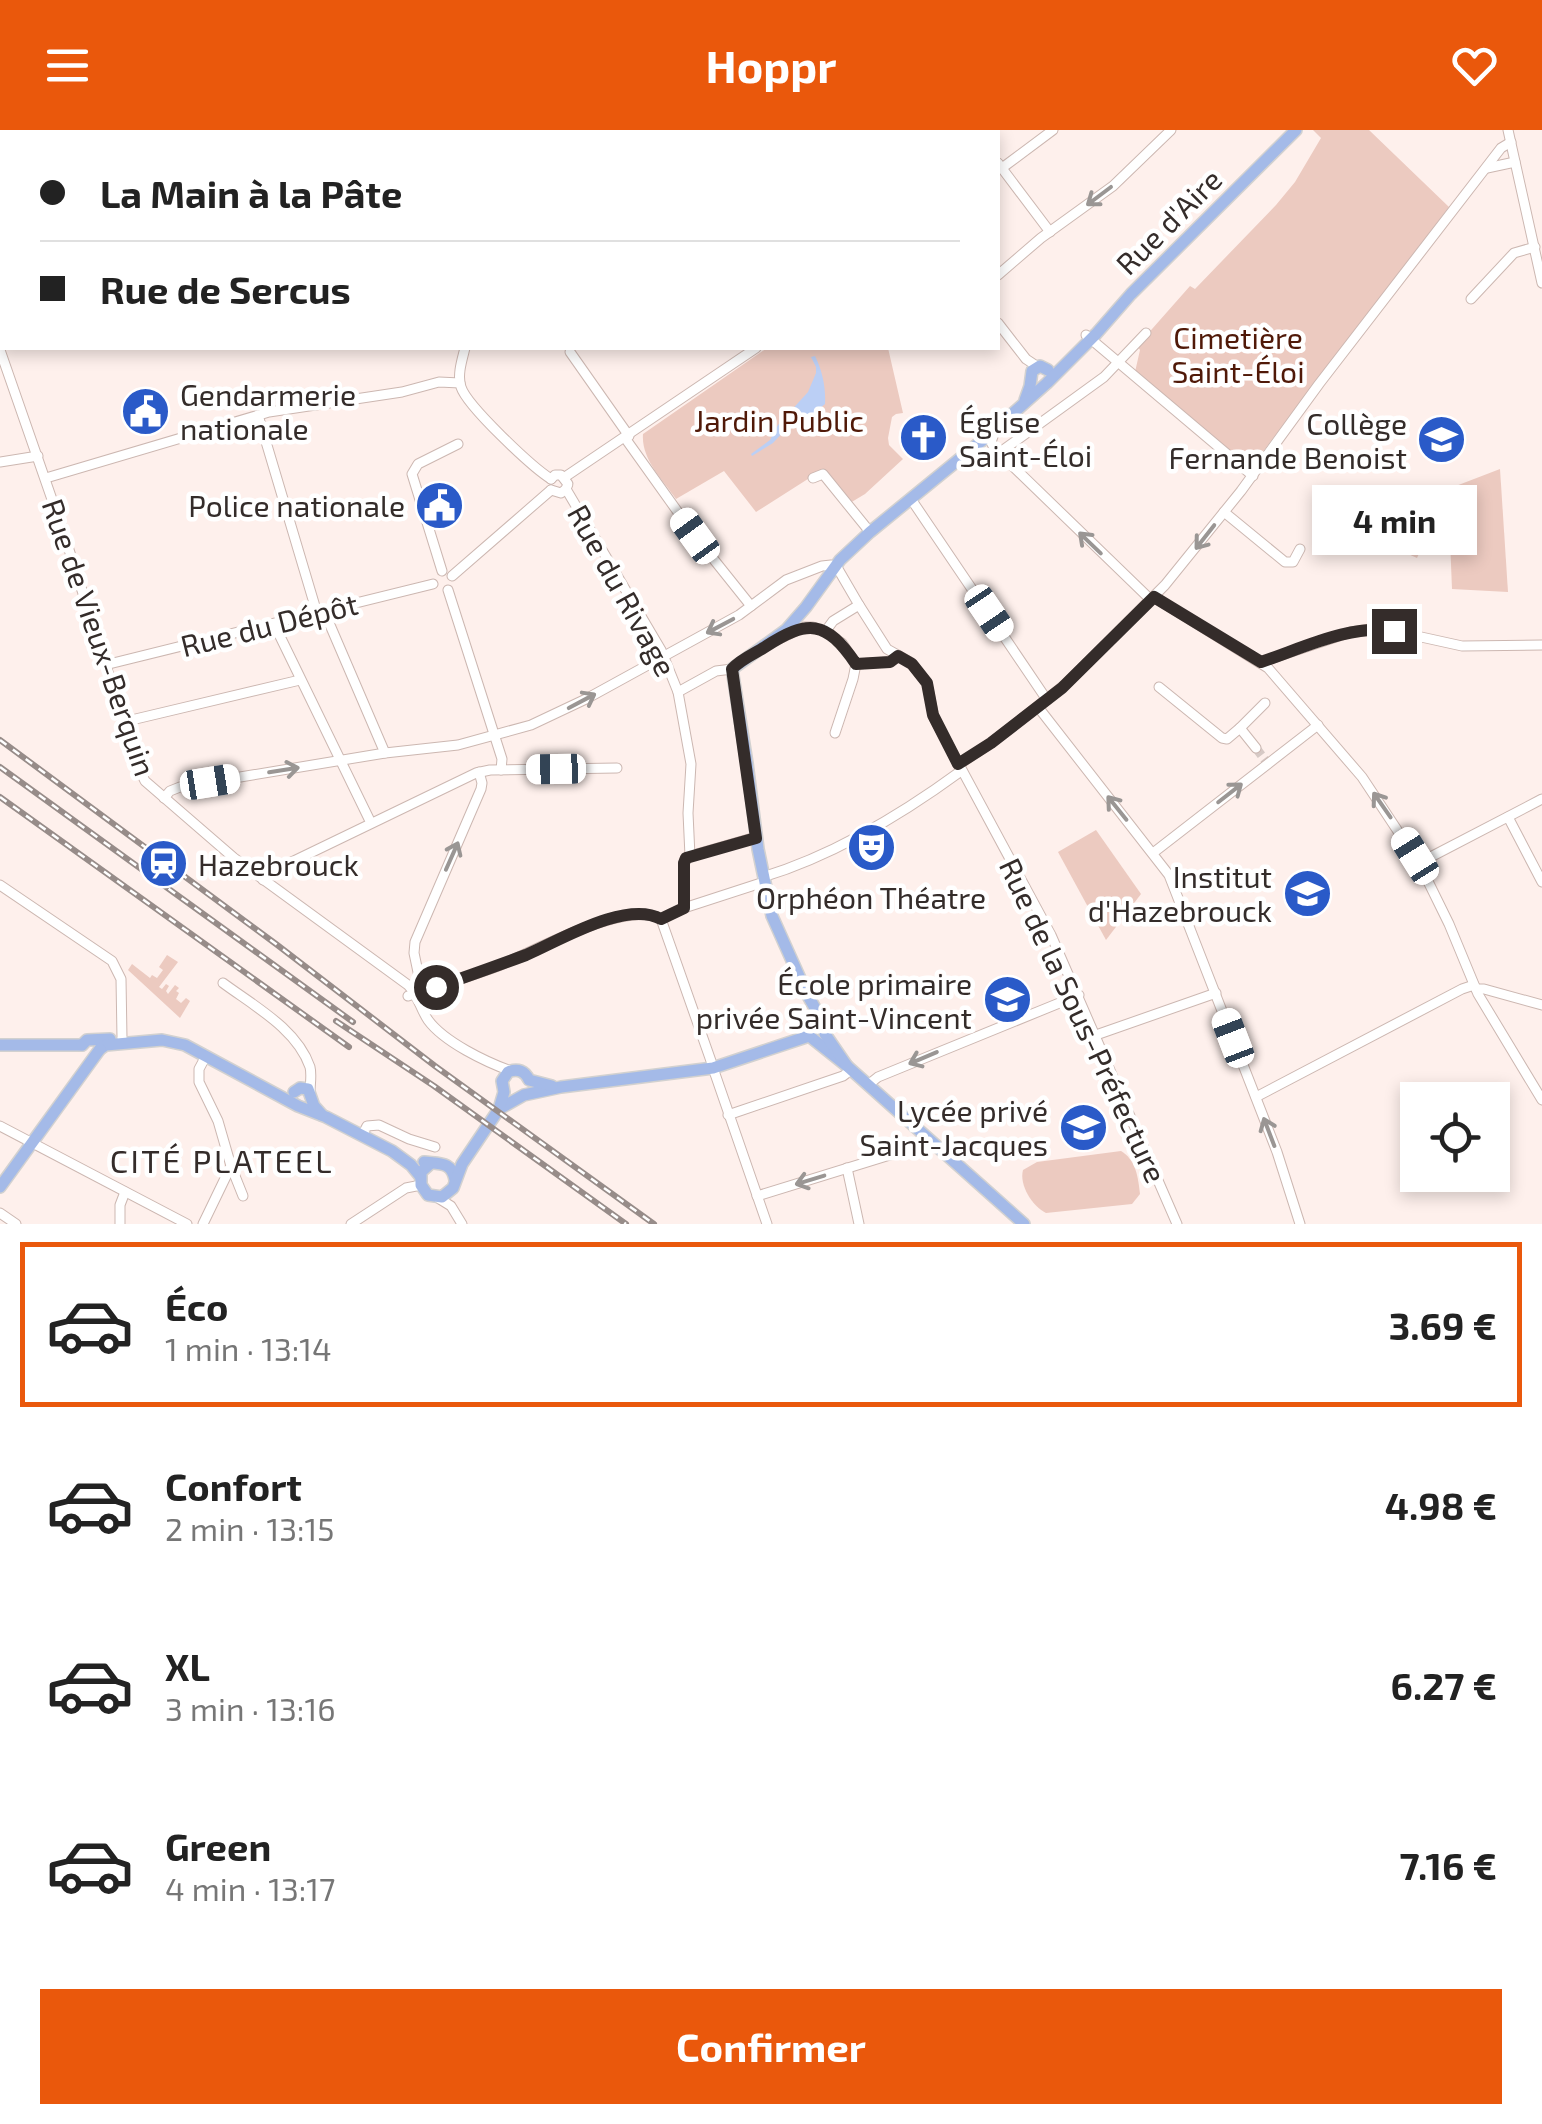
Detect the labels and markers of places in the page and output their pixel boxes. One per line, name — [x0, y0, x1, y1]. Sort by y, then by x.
place label: Gendarmerie nationale — [180, 376, 356, 446]
public building icon: Gendarmerie nationale — [119, 385, 171, 437]
place label: Église Saint-Éloi — [959, 403, 1092, 473]
place label: Collège Fernande Benoist — [1169, 405, 1407, 475]
church icon: Église Saint-Éloi — [898, 412, 950, 464]
school or university icon: Collège Fernande Benoist — [1416, 414, 1468, 466]
public building icon: Police nationale — [414, 479, 466, 531]
place label: Police nationale — [188, 487, 405, 523]
theatre icon: Orphéon Théatre — [845, 822, 897, 874]
station icon: Hazebrouck — [137, 838, 189, 890]
place label: Hazebrouck — [198, 846, 359, 882]
place label: Institut d'Hazebrouck — [1088, 858, 1272, 928]
school or university icon: Institut d'Hazebrouck — [1281, 867, 1333, 919]
place label: Orphéon Théatre — [756, 879, 986, 915]
place label: École primaire privée Saint-Vincent — [696, 965, 972, 1035]
school or university icon: École primaire privée Saint-Vincent — [981, 974, 1033, 1026]
place label: Lycée privé Saint-Jacques — [860, 1092, 1048, 1162]
school or university icon: Lycée privé Saint-Jacques — [1057, 1101, 1109, 1153]

